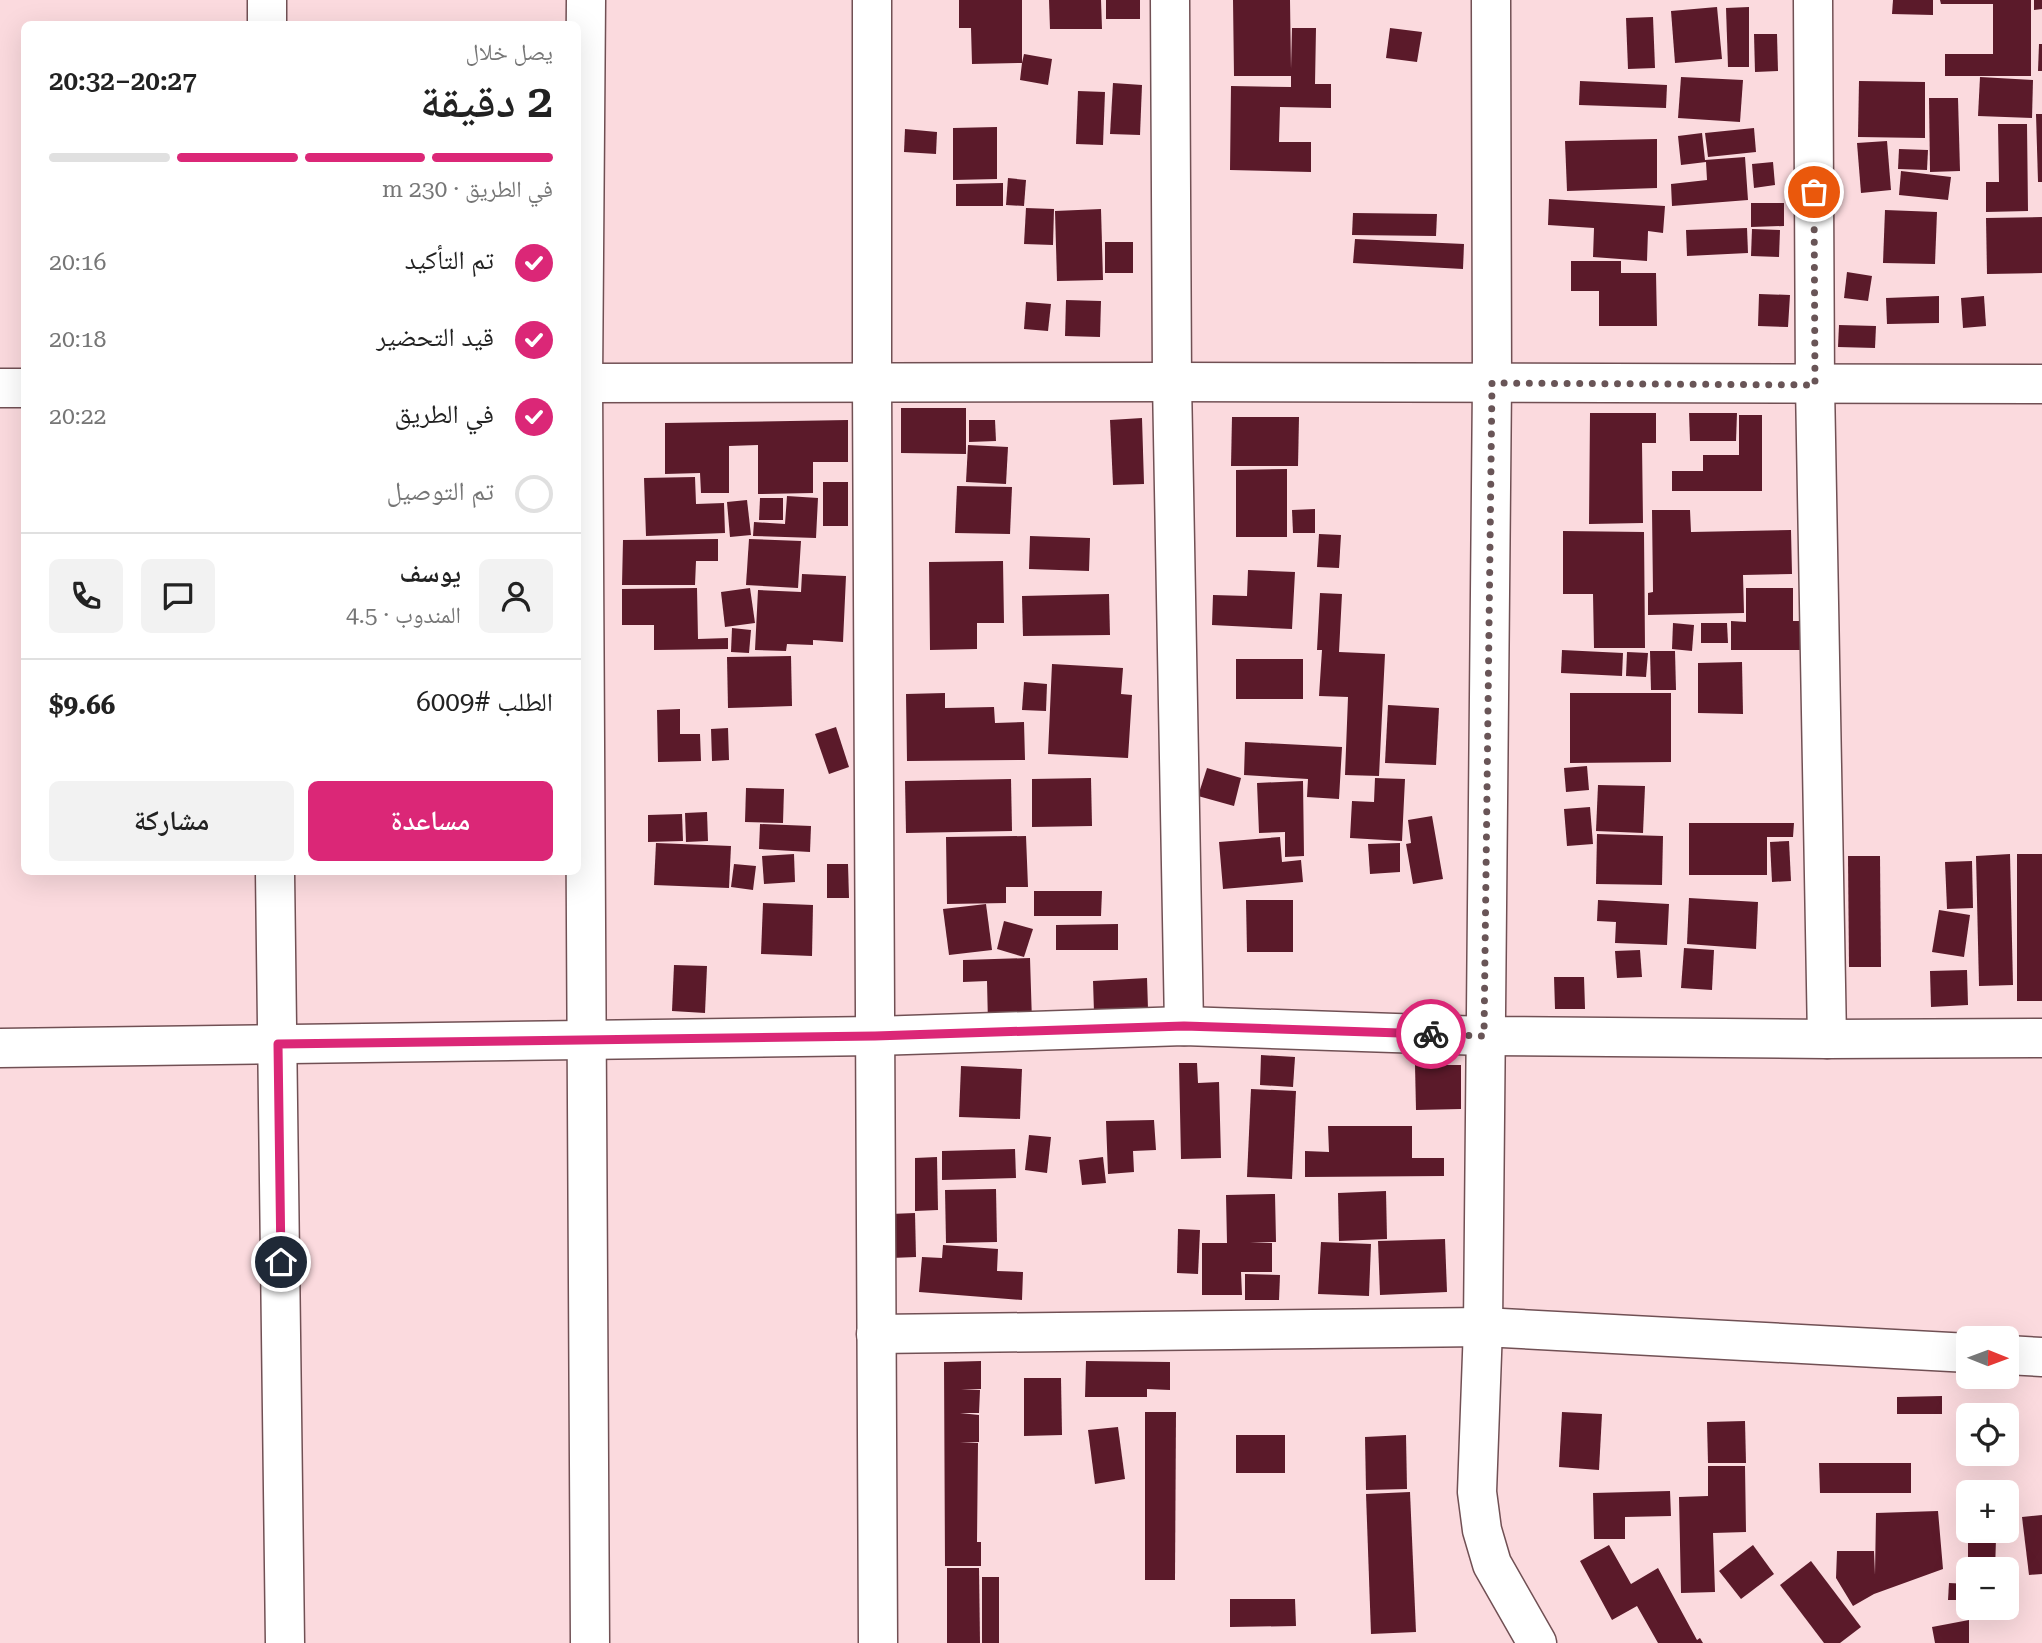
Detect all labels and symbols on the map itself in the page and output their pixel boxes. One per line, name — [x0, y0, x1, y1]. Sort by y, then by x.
pin — [1784, 162, 1844, 222]
courier — [1396, 999, 1466, 1069]
pin — [251, 1232, 311, 1292]
north arrow — [1956, 1326, 2020, 1390]

